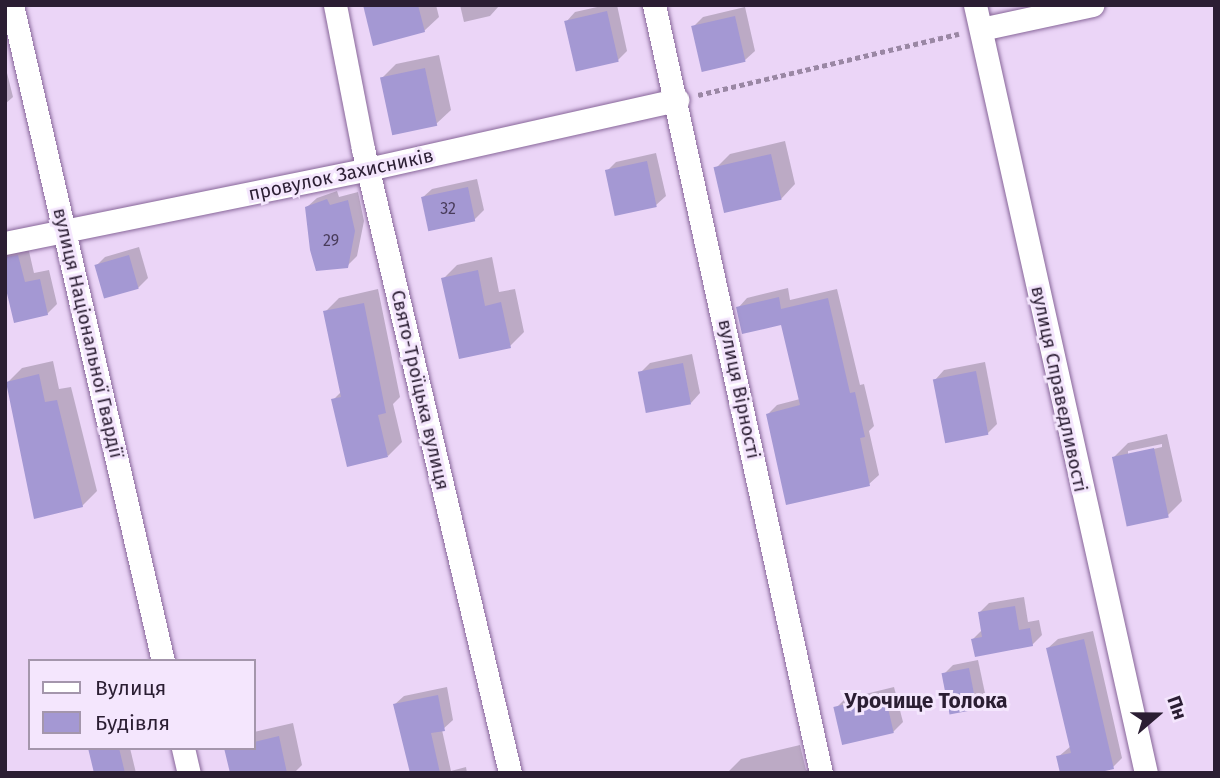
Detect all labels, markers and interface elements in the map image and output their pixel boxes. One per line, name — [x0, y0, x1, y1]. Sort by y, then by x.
street label: провулок Захисників — [246, 144, 436, 206]
house number: 32 — [440, 199, 456, 219]
street label: вулиця Національної Гвардії — [48, 206, 128, 460]
house number: 29 — [323, 231, 339, 251]
street label: вулиця Справедливості — [1026, 284, 1092, 494]
street label: Свято-Троїцька вулиця — [386, 288, 454, 492]
street label: вулиця Вірності — [713, 317, 765, 461]
legend — [28, 659, 256, 750]
text: Вулиця — [95, 675, 166, 701]
north arrow — [1122, 680, 1192, 750]
district label: Урочище Толока — [844, 688, 1008, 714]
text: Пн — [1162, 693, 1192, 723]
text: Будівля — [95, 710, 170, 736]

